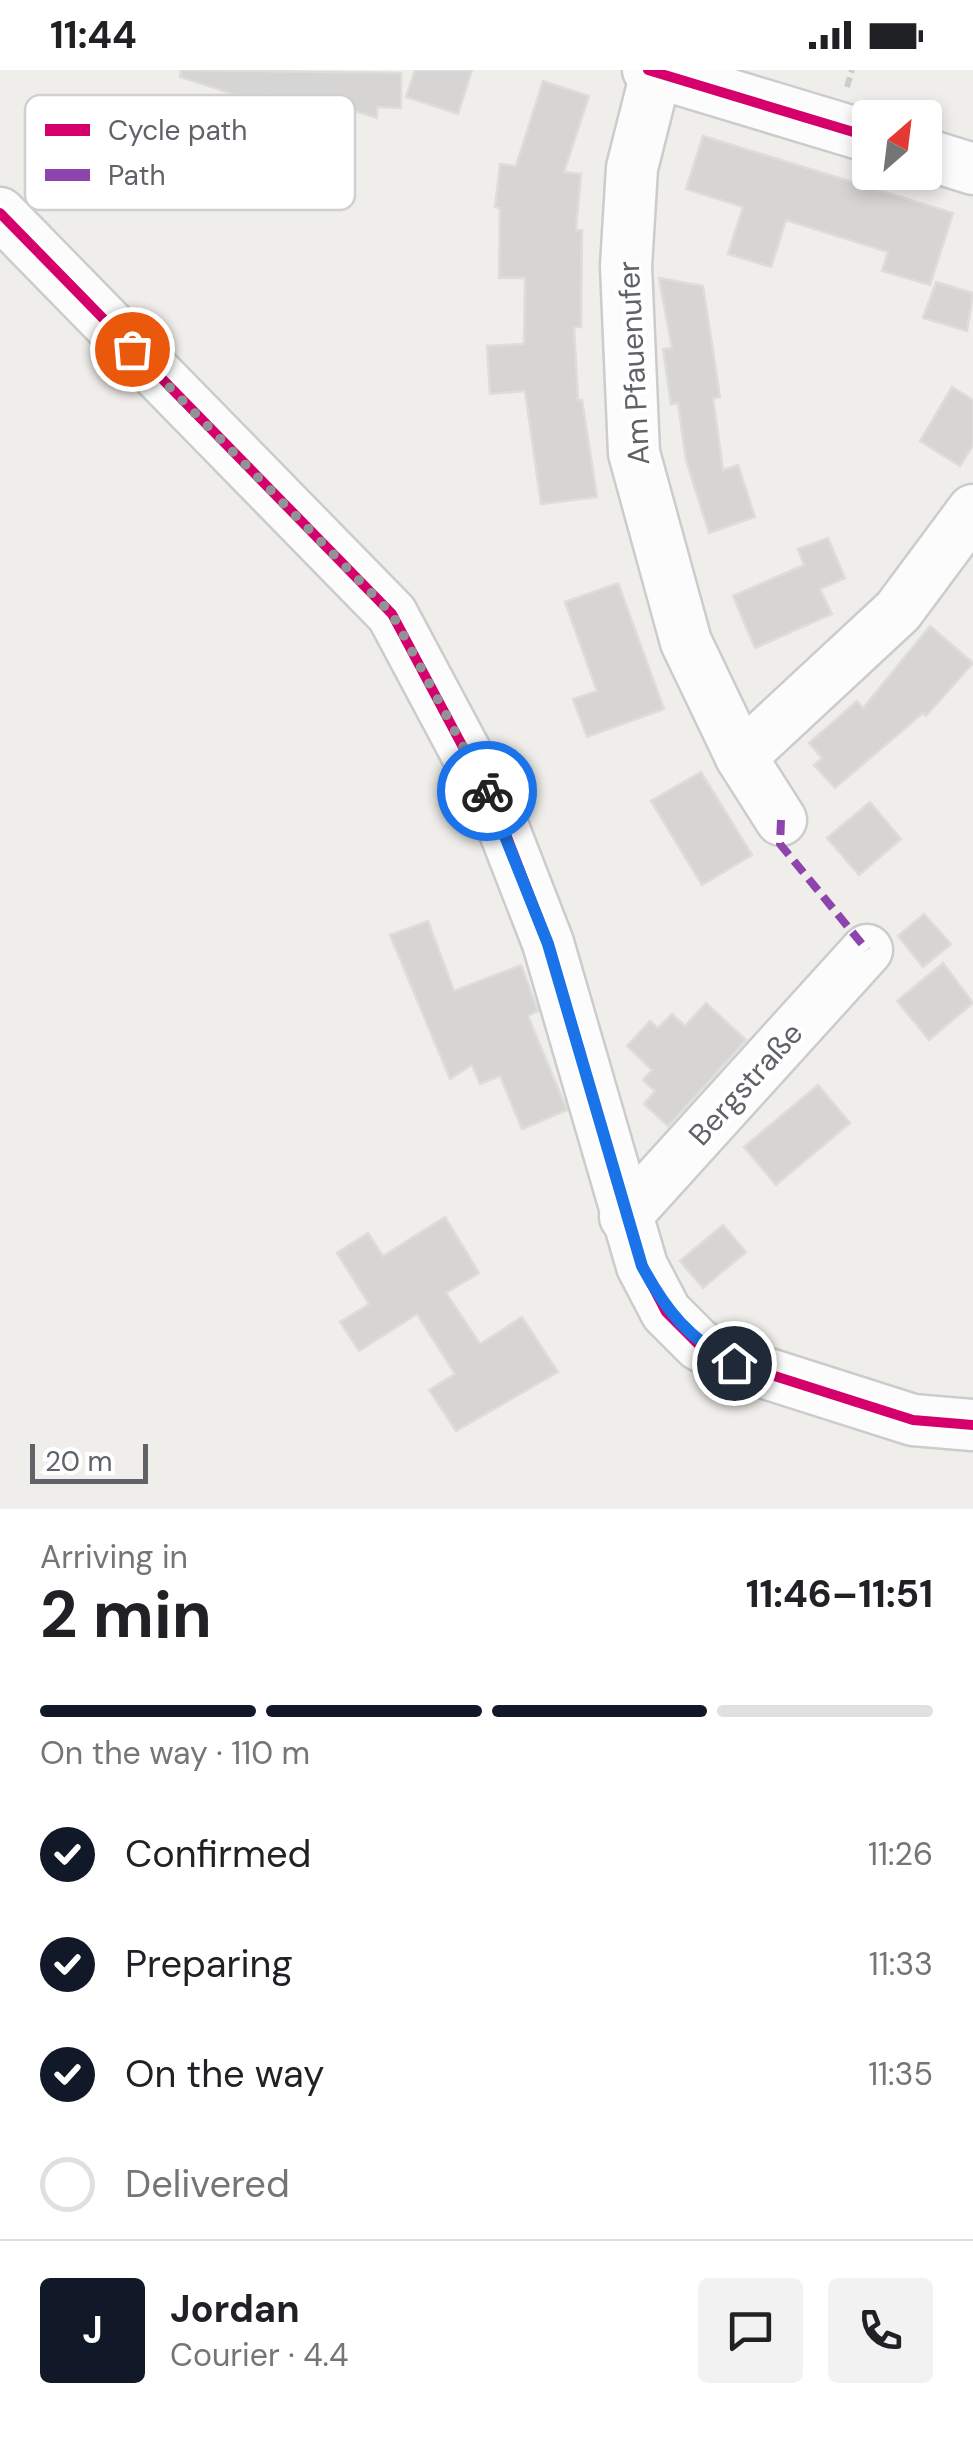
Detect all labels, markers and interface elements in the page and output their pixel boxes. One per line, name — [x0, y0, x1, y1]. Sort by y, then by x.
text: 11:44 — [50, 10, 137, 60]
legend — [25, 95, 355, 210]
north arrow — [852, 100, 942, 190]
map controls — [852, 100, 942, 190]
text: Cycle path — [108, 112, 247, 149]
text: Path — [108, 157, 166, 194]
street label: Am Pfauenufer — [609, 260, 658, 466]
pin — [90, 307, 175, 392]
icon: bag — [105, 322, 160, 377]
courier — [437, 741, 537, 841]
icon: bike — [460, 764, 515, 819]
street label: Bergstraße — [680, 1014, 811, 1153]
pin — [692, 1321, 777, 1406]
icon: home — [707, 1336, 762, 1391]
scale bar — [30, 1439, 148, 1484]
text: 20 m — [45, 1443, 112, 1480]
text: Arriving in — [40, 1536, 188, 1578]
text: 11:46–11:51 — [746, 1569, 933, 1619]
text: 2 min — [40, 1573, 212, 1657]
text: On the way · 110 m — [40, 1732, 310, 1774]
icon: check — [40, 1827, 95, 1882]
text: Confirmed — [125, 1829, 311, 1879]
text: 11:26 — [868, 1833, 933, 1875]
icon: check — [40, 1937, 95, 1992]
text: Preparing — [125, 1939, 293, 1989]
text: 11:33 — [869, 1943, 933, 1985]
icon: check — [40, 2047, 95, 2102]
text: On the way — [125, 2049, 324, 2099]
text: 11:35 — [868, 2053, 933, 2095]
text: Delivered — [125, 2159, 290, 2209]
button: chat — [698, 2278, 803, 2383]
button: phone — [828, 2278, 933, 2383]
text: Jordan — [170, 2284, 300, 2334]
text: J — [82, 2305, 103, 2355]
text: Courier · 4.4 — [170, 2334, 348, 2376]

